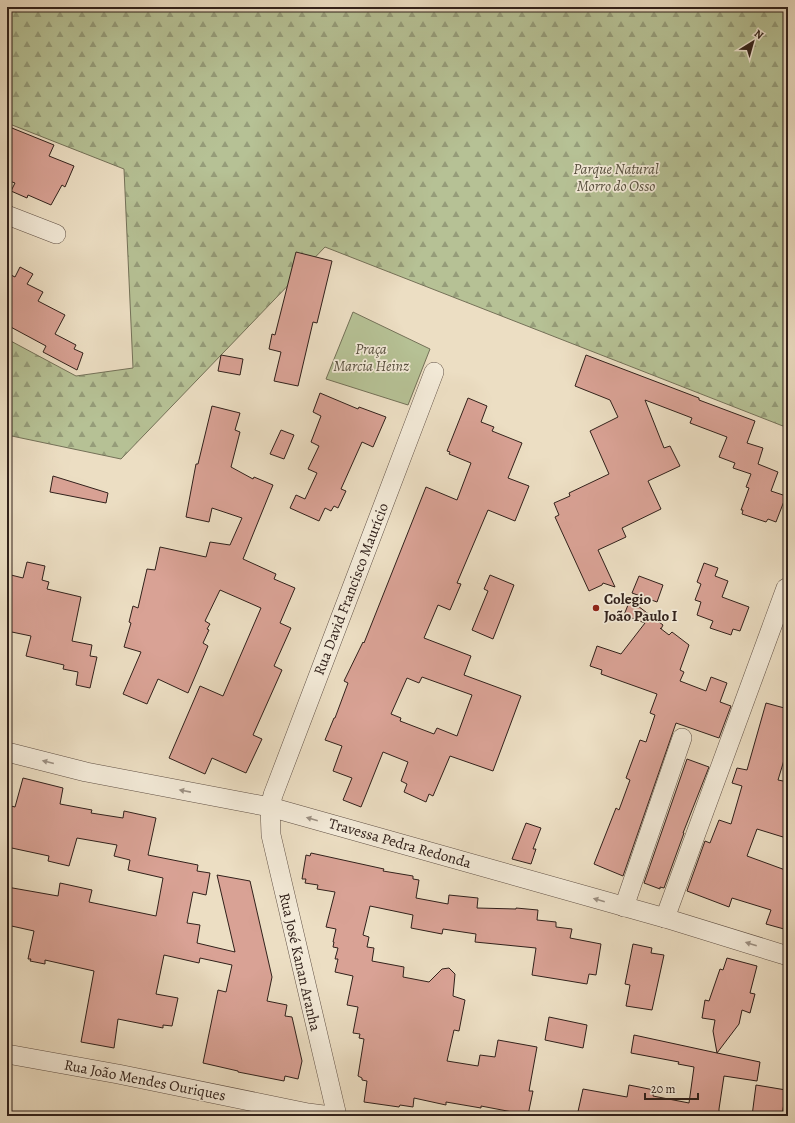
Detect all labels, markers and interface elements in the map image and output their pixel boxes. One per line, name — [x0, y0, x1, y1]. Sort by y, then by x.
north arrow — [733, 22, 773, 62]
text: N — [751, 26, 766, 43]
park label: Parque Natural Morro do Osso — [573, 159, 659, 196]
park label: Praça Marcia Heinz — [333, 339, 409, 376]
street label: Rua David Francisco Maurício — [309, 500, 393, 678]
place label: Colegio João Paulo I — [604, 589, 677, 626]
marker: Colegio João Paulo I — [591, 603, 601, 613]
one-way arrow — [42, 759, 54, 765]
one-way arrow — [179, 788, 192, 794]
street label: Travessa Pedra Redonda — [326, 813, 474, 873]
one-way arrow — [306, 816, 318, 822]
street label: Rua José Kanan Aranha — [274, 891, 326, 1033]
one-way arrow — [593, 897, 605, 903]
one-way arrow — [744, 941, 756, 947]
street label: Rua João Mendes Ouriques — [62, 1055, 228, 1105]
scale bar — [645, 1075, 698, 1101]
text: 20 m — [651, 1081, 675, 1097]

